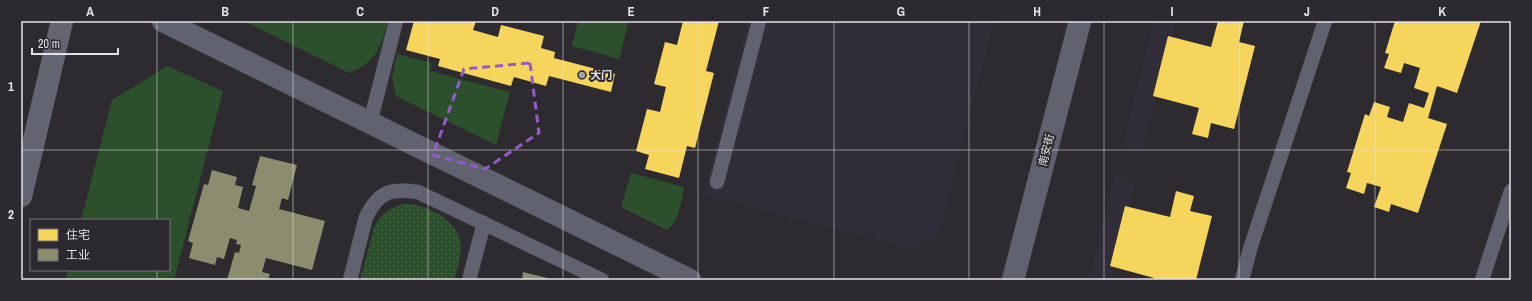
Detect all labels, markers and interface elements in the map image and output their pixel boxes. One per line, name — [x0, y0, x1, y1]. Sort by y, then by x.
text: A — [86, 3, 94, 20]
text: B — [221, 3, 229, 20]
text: C — [356, 3, 364, 20]
text: D — [491, 3, 499, 20]
text: E — [627, 3, 635, 20]
text: F — [763, 3, 770, 20]
text: G — [897, 3, 905, 20]
text: H — [1033, 3, 1041, 20]
text: I — [1171, 3, 1174, 20]
text: J — [1304, 3, 1310, 20]
text: K — [1438, 3, 1446, 20]
scale bar — [32, 30, 118, 56]
text: 20 m — [38, 36, 60, 52]
place label: 大门 — [590, 68, 612, 82]
marker: 大门 — [577, 70, 587, 80]
text: 1 — [8, 78, 14, 95]
street label: 南安街 — [1035, 132, 1057, 168]
text: 2 — [8, 206, 14, 223]
legend — [30, 219, 170, 271]
text: 住宅 — [66, 227, 90, 243]
text: 工业 — [66, 247, 90, 263]

